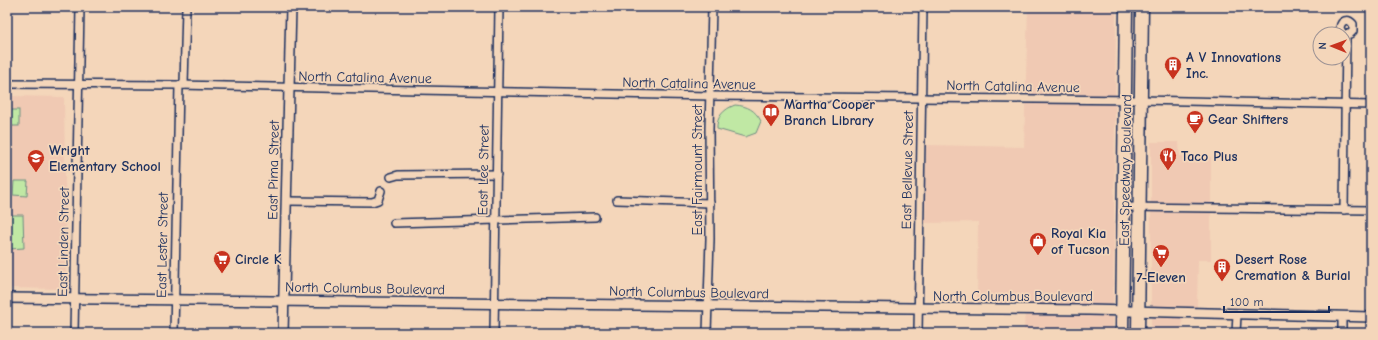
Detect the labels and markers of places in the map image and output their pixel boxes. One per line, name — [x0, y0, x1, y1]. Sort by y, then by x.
place label: A V Innovations Inc. — [1186, 49, 1281, 82]
building icon: A V Innovations Inc. — [1163, 55, 1183, 80]
place label: Martha Cooper Branch Library — [784, 96, 875, 129]
library icon: Martha Cooper Branch Library — [761, 102, 781, 127]
cafe icon: Gear Shifters — [1185, 109, 1205, 134]
place label: Gear Shifters — [1208, 111, 1288, 128]
place label: Wright Elementary School — [49, 142, 161, 175]
restaurant icon: Taco Plus — [1158, 146, 1178, 171]
school or university icon: Wright Elementary School — [26, 148, 46, 173]
place label: Taco Plus — [1181, 148, 1237, 165]
place label: Royal Kia of Tucson — [1051, 225, 1110, 258]
shop icon: Royal Kia of Tucson — [1028, 231, 1048, 256]
supermarket icon: 7-Eleven — [1151, 243, 1171, 268]
supermarket icon: Circle K — [212, 249, 232, 274]
place label: Circle K — [235, 251, 282, 268]
place label: Desert Rose Cremation & Burial — [1235, 251, 1351, 284]
building icon: Desert Rose Cremation & Burial — [1212, 257, 1232, 282]
place label: 7-Eleven — [1136, 269, 1186, 286]

